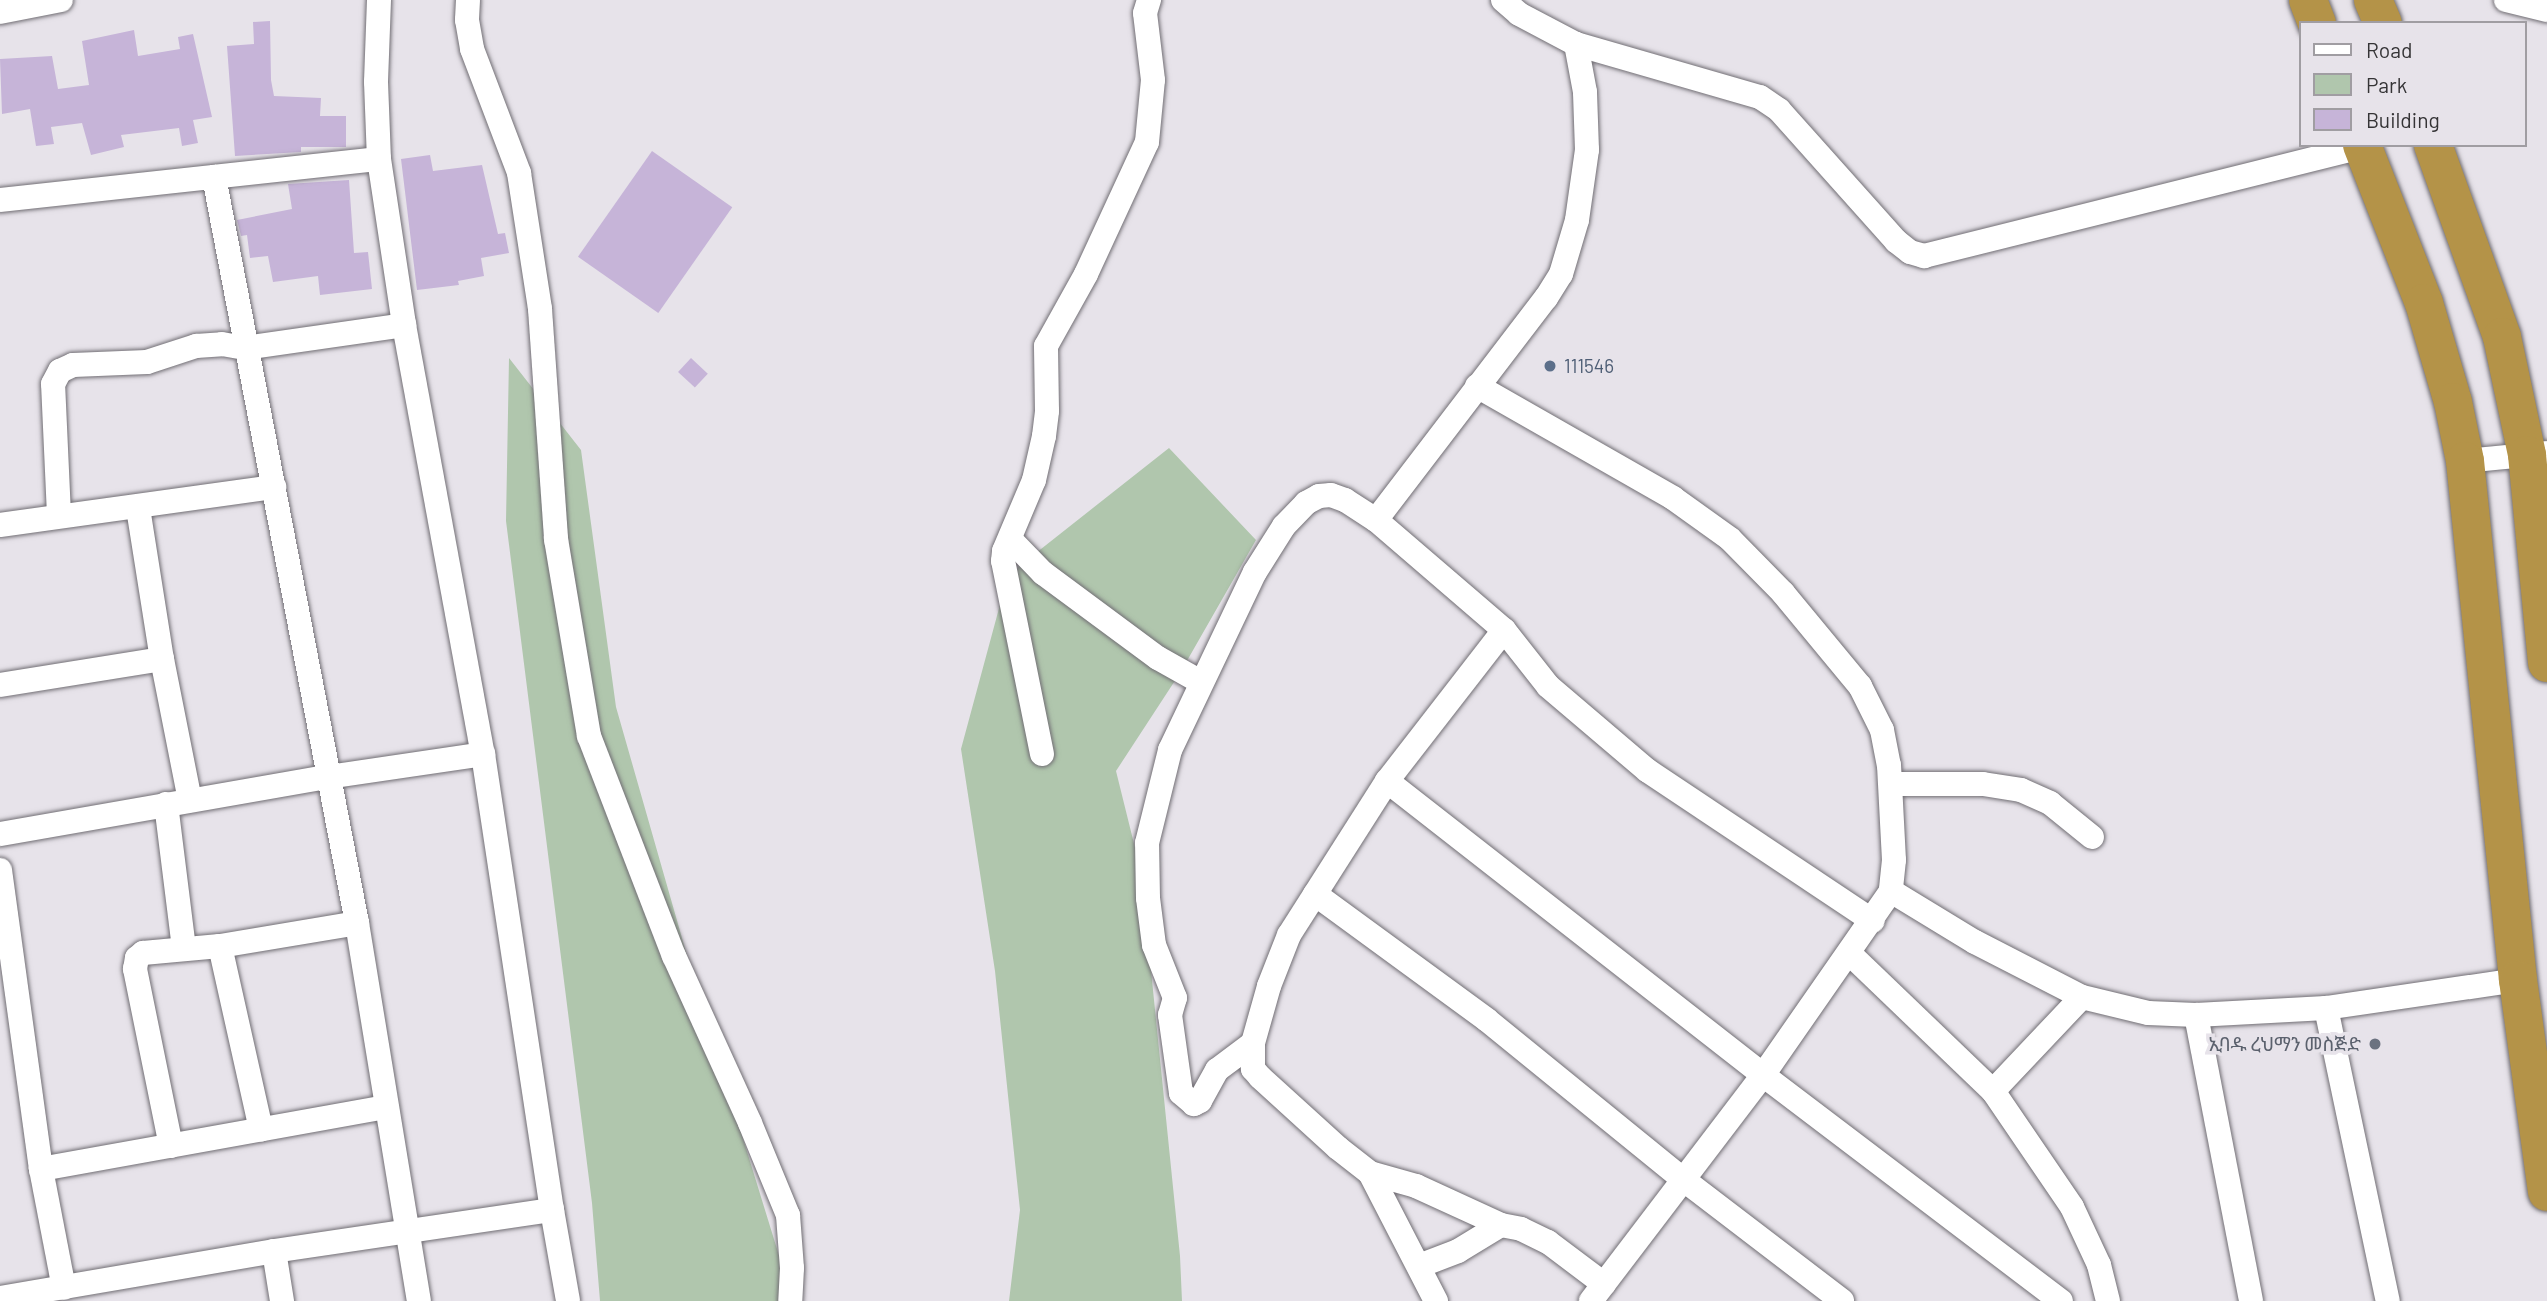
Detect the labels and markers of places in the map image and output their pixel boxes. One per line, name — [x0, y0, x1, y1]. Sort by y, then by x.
place label: 111546 — [1564, 355, 1614, 377]
marker: 111546 — [1542, 358, 1558, 374]
place label: ኢባዱ ረህማን መስጅድ — [2208, 1033, 2361, 1055]
marker: ኢባዱ ረህማን መስጅድ — [2367, 1036, 2383, 1052]

